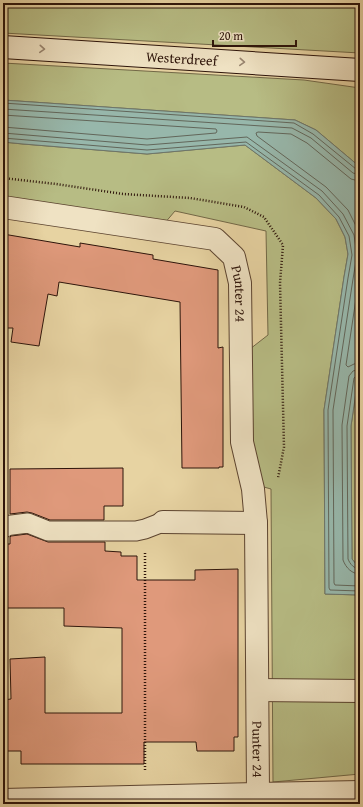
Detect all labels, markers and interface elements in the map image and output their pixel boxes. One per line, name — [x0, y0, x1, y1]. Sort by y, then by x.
scale bar — [213, 22, 296, 48]
text: 20 m — [219, 27, 243, 44]
one-way arrow — [39, 45, 45, 54]
street label: Westerdreef — [145, 46, 219, 71]
one-way arrow — [239, 58, 245, 67]
street label: Punter 24 — [226, 264, 250, 323]
street label: Punter 24 — [247, 721, 268, 778]

